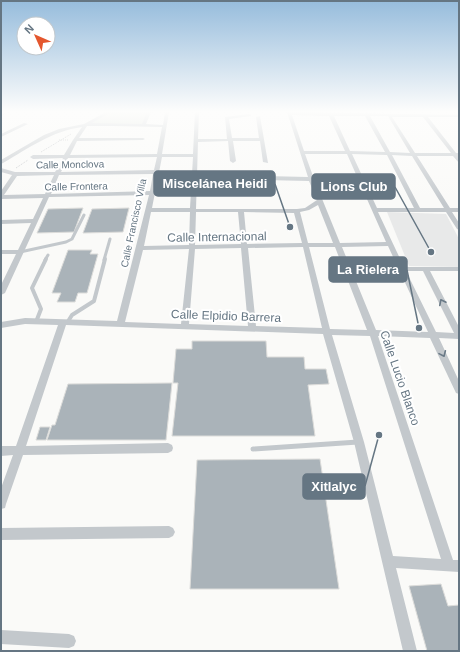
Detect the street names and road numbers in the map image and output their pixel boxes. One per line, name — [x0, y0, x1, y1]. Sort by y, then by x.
street label: Calle Monclova — [36, 158, 105, 171]
street label: Calle Francisco Villa — [119, 177, 148, 268]
street label: Calle Frontera — [44, 180, 108, 193]
street label: Calle Internacional — [167, 229, 267, 245]
street label: Calle Elpidio Barrera — [171, 307, 282, 325]
street label: Calle Lucio Blanco — [377, 329, 423, 428]

